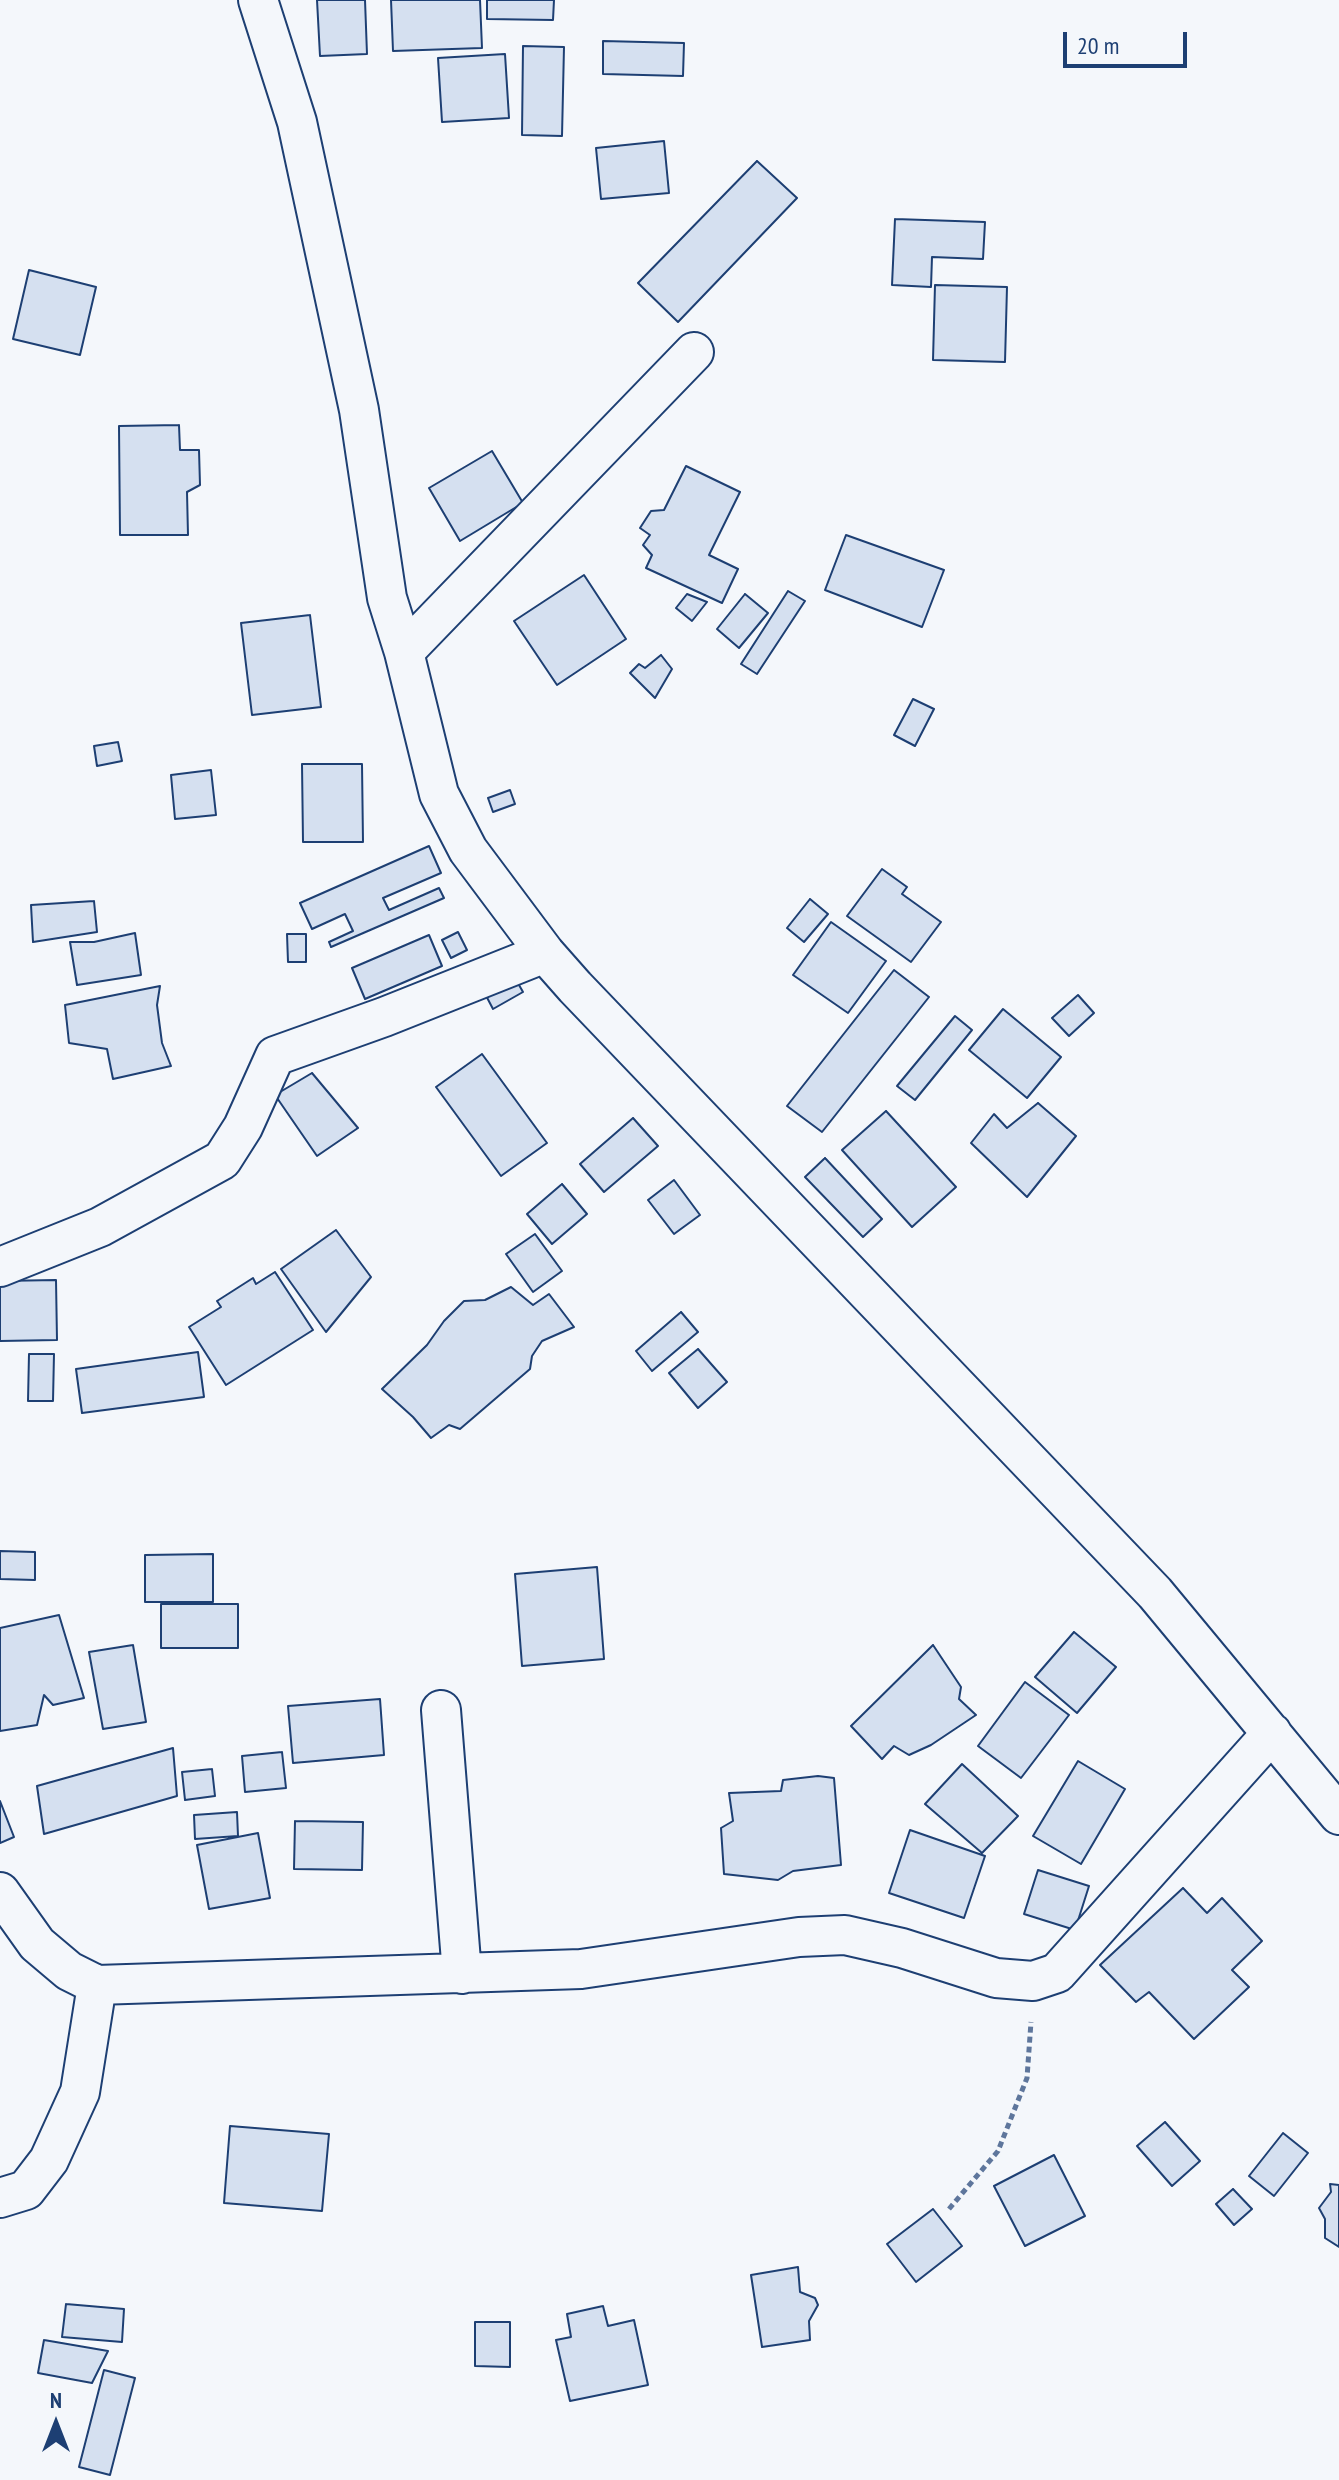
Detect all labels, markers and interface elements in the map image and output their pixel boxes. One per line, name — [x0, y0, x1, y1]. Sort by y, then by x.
scale bar — [1067, 16, 1191, 66]
text: 20 m — [1077, 30, 1119, 61]
north arrow — [16, 2384, 96, 2464]
text: N — [50, 2386, 62, 2414]

